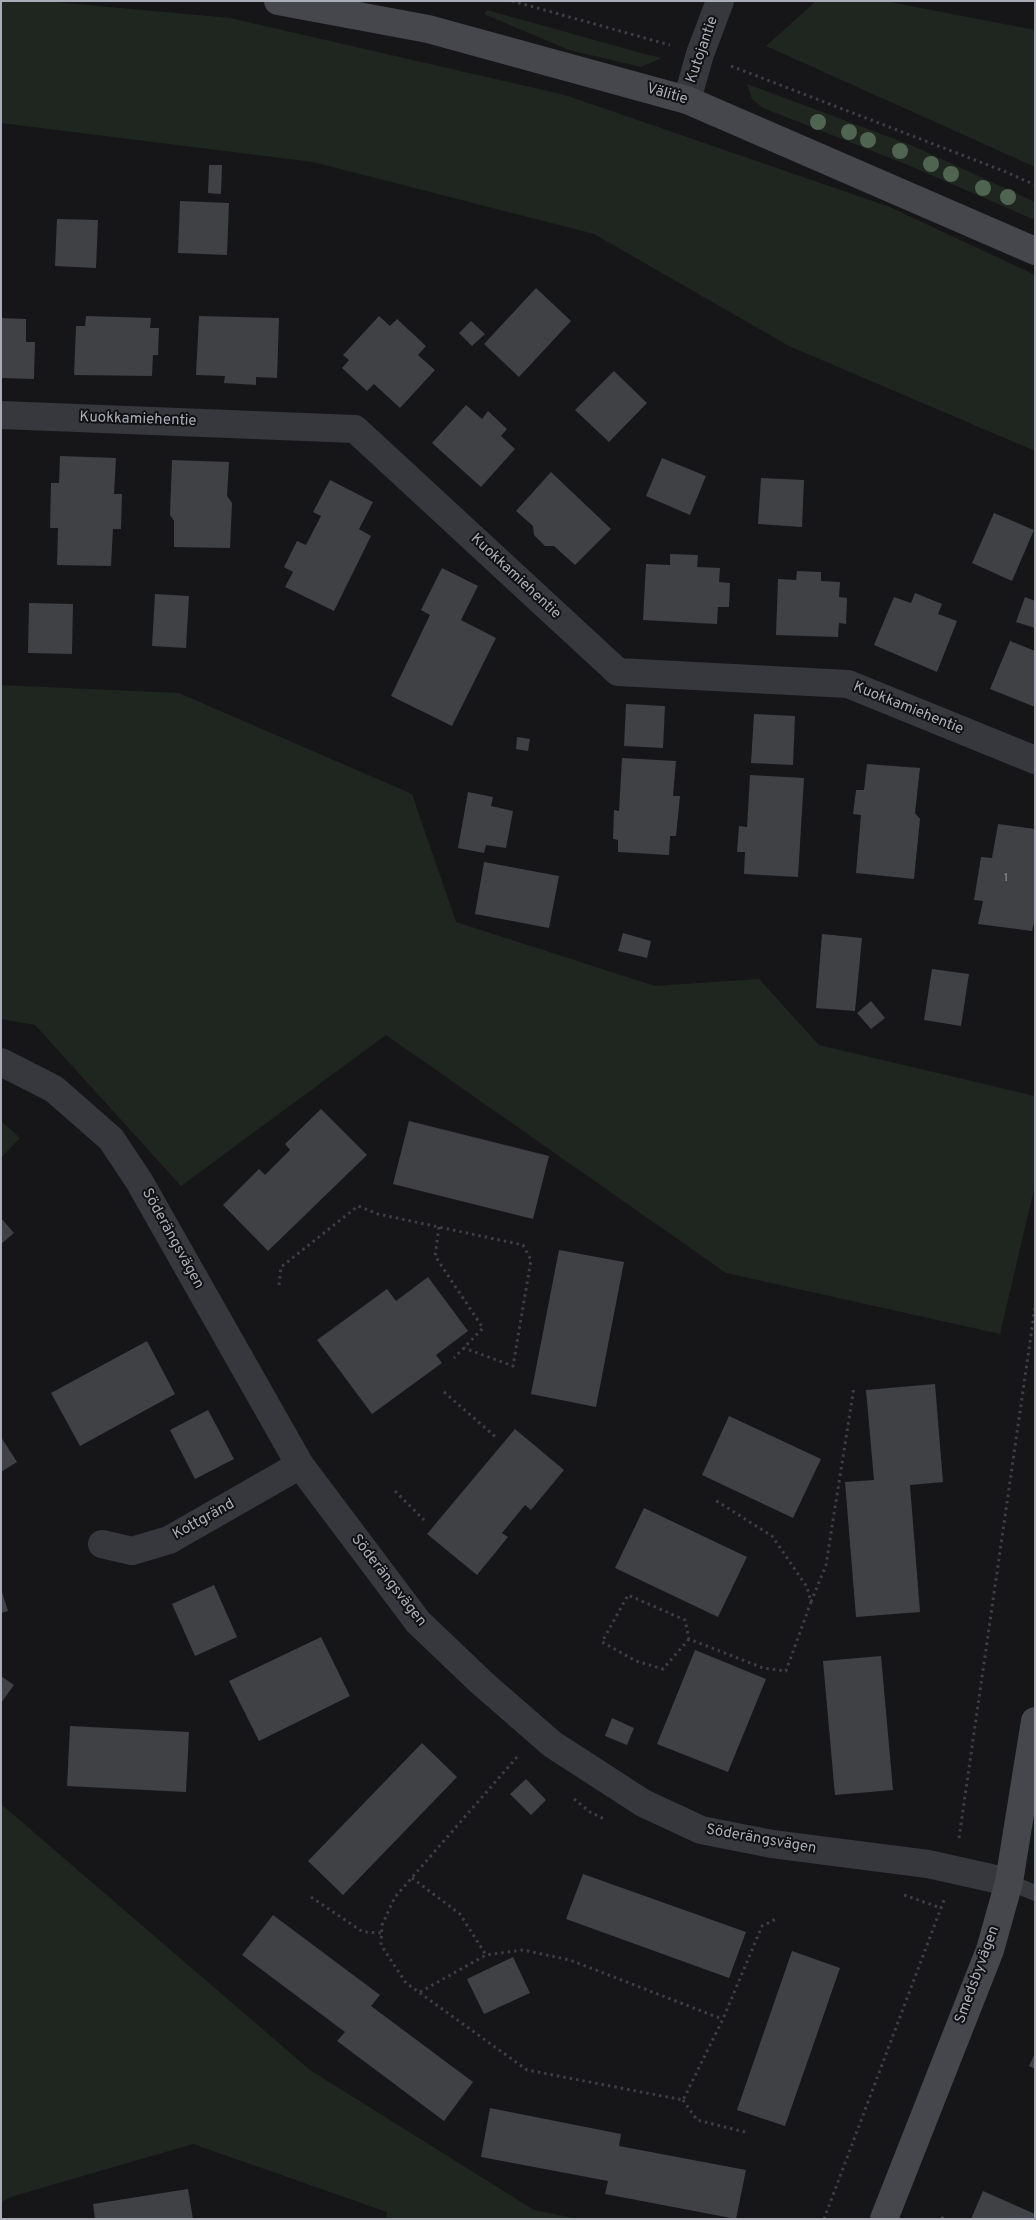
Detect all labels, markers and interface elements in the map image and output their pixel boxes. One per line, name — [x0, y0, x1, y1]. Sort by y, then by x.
street label: Kutojantie — [683, 14, 723, 86]
street label: Välitie — [644, 81, 690, 109]
street label: Kuokkamiehentie — [79, 409, 197, 431]
street label: Kuokkamiehentie — [466, 530, 564, 624]
street label: Kuokkamiehentie — [850, 679, 966, 739]
house number: 1 — [1004, 872, 1008, 886]
street label: Söderängsvägen — [137, 1186, 207, 1292]
street label: Kottgränd — [170, 1496, 238, 1544]
street label: Söderängsvägen — [346, 1531, 430, 1631]
street label: Söderängsvägen — [704, 1821, 818, 1859]
street label: Smedsbyvägen — [952, 1924, 1004, 2026]

